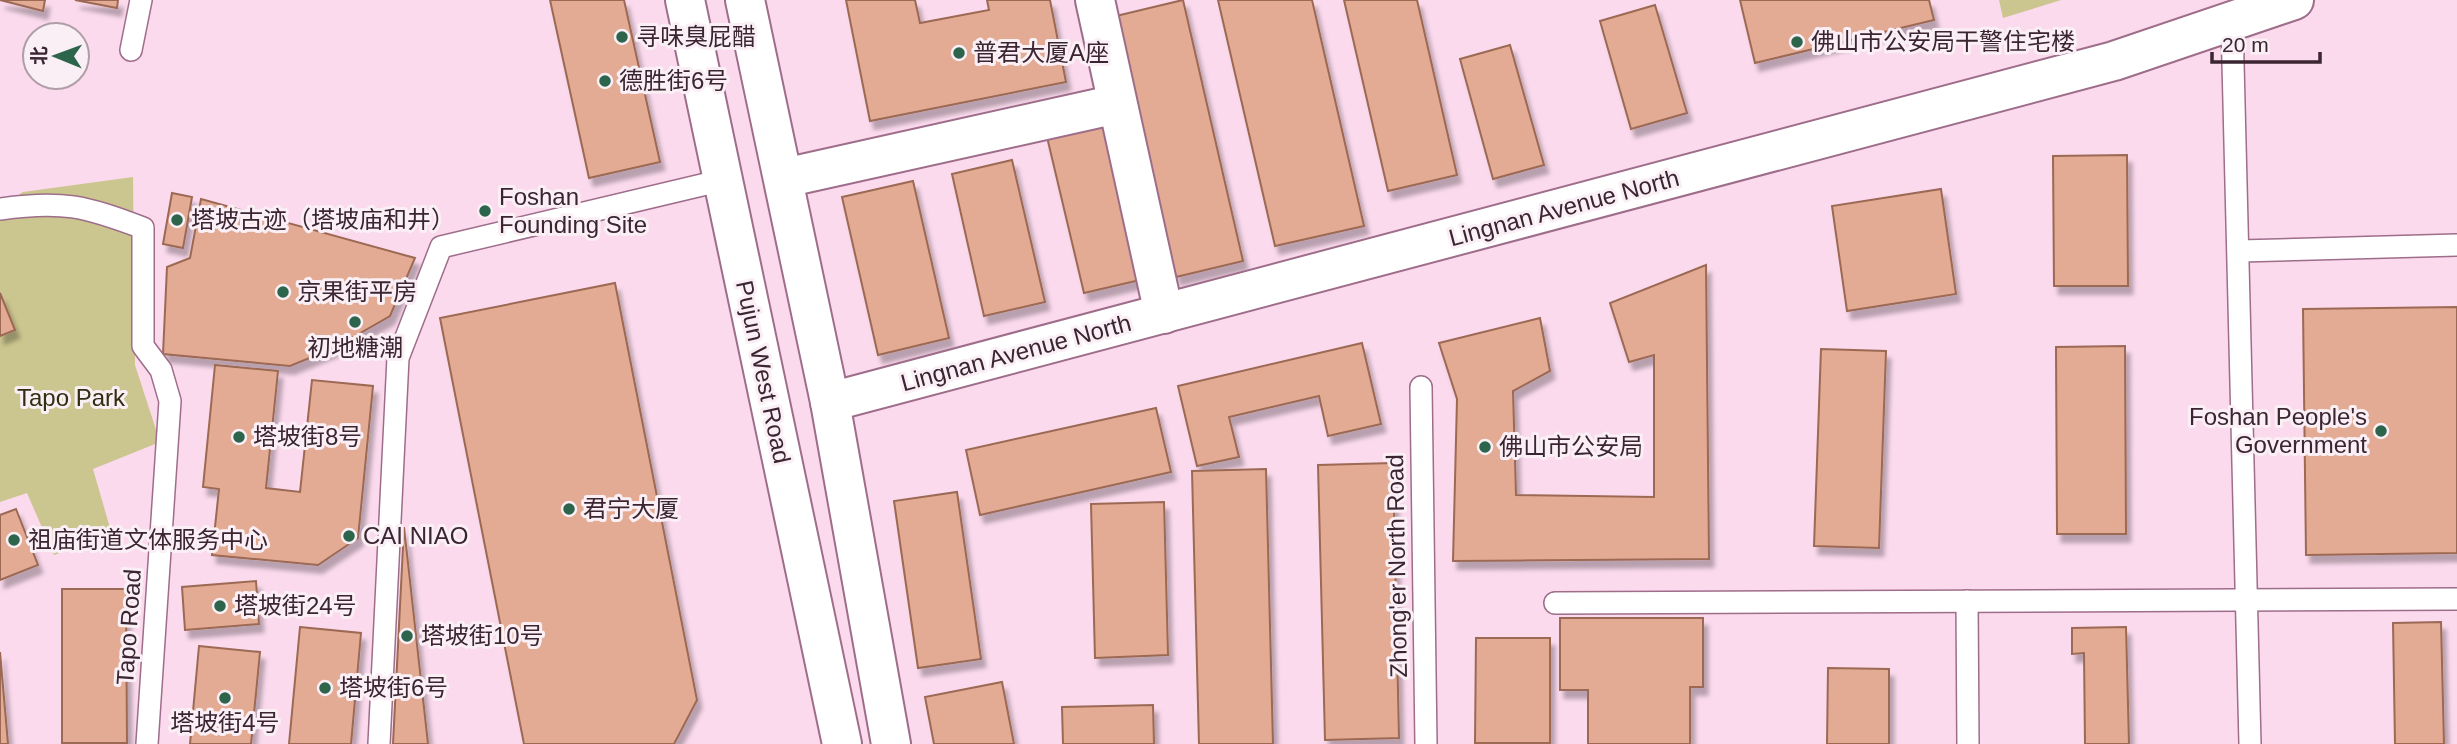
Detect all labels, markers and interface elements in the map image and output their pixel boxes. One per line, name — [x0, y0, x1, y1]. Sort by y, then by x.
north arrow — [21, 21, 91, 91]
scale bar — [2212, 21, 2320, 65]
place label: 寻味臭屁醋 — [636, 23, 756, 50]
place label: 佛山市公安局干警住宅楼 — [1811, 28, 2075, 55]
marker: 寻味臭屁醋 — [614, 29, 630, 45]
text: 20 m — [2222, 33, 2269, 56]
marker: 佛山市公安局干警住宅楼 — [1789, 34, 1805, 50]
place label: 普君大厦A座 — [973, 39, 1109, 66]
marker: 普君大厦A座 — [951, 45, 967, 61]
text: 北 — [29, 46, 50, 65]
place label: 德胜街6号 — [619, 67, 728, 94]
marker: 德胜街6号 — [597, 73, 613, 89]
street label: Lingnan Avenue North — [1446, 164, 1682, 251]
place label: Foshan Founding Site — [499, 183, 647, 238]
marker: Foshan Founding Site — [477, 203, 493, 219]
place label: 塔坡古迹（塔坡庙和井） — [191, 206, 455, 233]
marker: 塔坡古迹（塔坡庙和井） — [169, 212, 185, 228]
place label: 京果街平房 — [297, 278, 417, 305]
street label: Pujun West Road — [731, 278, 796, 466]
marker: 京果街平房 — [275, 284, 291, 300]
street label: Lingnan Avenue North — [898, 309, 1134, 396]
marker: 初地糖潮 — [347, 314, 363, 330]
place label: 初地糖潮 — [307, 334, 403, 361]
park label: Tapo Park — [17, 384, 126, 411]
place label: Foshan People's Government — [2189, 403, 2367, 458]
place label: 塔坡街8号 — [253, 423, 362, 450]
marker: Foshan People's Government — [2373, 423, 2389, 439]
marker: 塔坡街8号 — [231, 429, 247, 445]
place label: 佛山市公安局 — [1499, 433, 1643, 460]
marker: 佛山市公安局 — [1477, 439, 1493, 455]
street label: Zhong'er North Road — [1381, 454, 1412, 678]
place label: 君宁大厦 — [583, 495, 679, 522]
marker: 君宁大厦 — [561, 501, 577, 517]
place label: CAI NIAO — [363, 522, 468, 549]
place label: 祖庙街道文体服务中心 — [28, 526, 268, 553]
marker: CAI NIAO — [341, 528, 357, 544]
marker: 祖庙街道文体服务中心 — [6, 532, 22, 548]
street label: Tapo Road — [111, 568, 146, 686]
place label: 塔坡街24号 — [234, 592, 357, 619]
marker: 塔坡街24号 — [212, 598, 228, 614]
place label: 塔坡街10号 — [421, 622, 544, 649]
marker: 塔坡街10号 — [399, 628, 415, 644]
place label: 塔坡街6号 — [339, 674, 448, 701]
marker: 塔坡街6号 — [317, 680, 333, 696]
marker: 塔坡街4号 — [217, 690, 233, 706]
place label: 塔坡街4号 — [170, 709, 280, 736]

